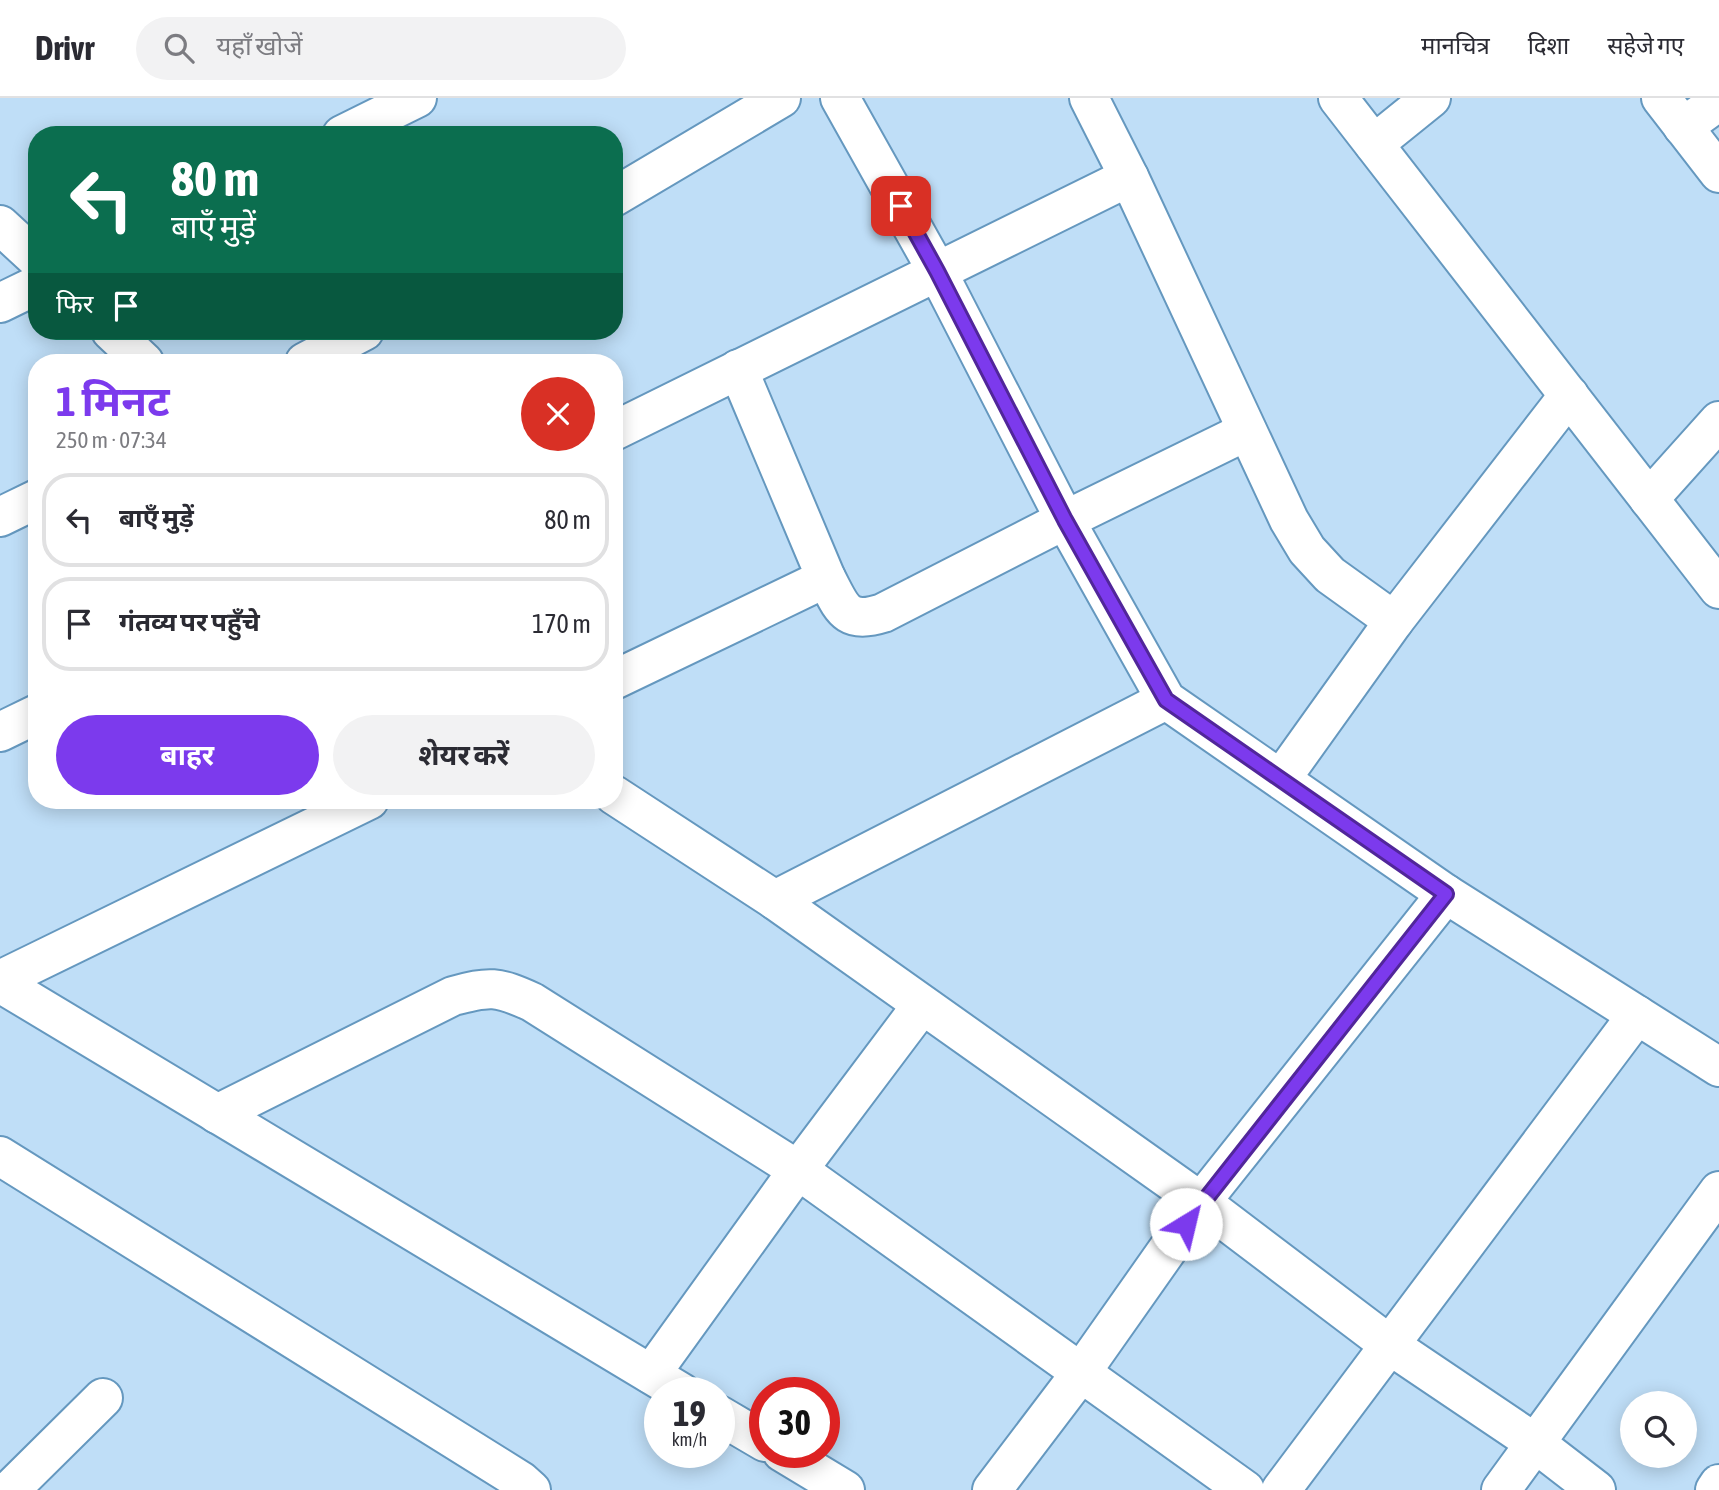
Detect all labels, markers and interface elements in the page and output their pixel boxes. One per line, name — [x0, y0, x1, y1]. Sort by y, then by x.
search box — [136, 17, 626, 80]
text: Drivr — [35, 29, 94, 67]
icon: search — [160, 29, 198, 67]
text: यहाँ खोजें — [216, 31, 303, 61]
text: मानचित्र — [1421, 32, 1490, 59]
text: दिशा — [1528, 32, 1569, 59]
text: सहेजे गए — [1607, 32, 1684, 59]
text: 80 m — [171, 150, 259, 206]
icon: left — [56, 154, 147, 245]
pin — [871, 176, 931, 236]
icon: arrive — [882, 187, 920, 225]
text: बाएँ मुड़ें — [171, 208, 256, 245]
icon: arrive — [107, 287, 145, 325]
text: फिर — [56, 289, 93, 319]
text: 1 मिनट — [56, 377, 170, 425]
button: close — [521, 377, 595, 451]
text: 250 m · 07:34 — [56, 427, 167, 453]
icon: left — [60, 501, 98, 539]
text: बाएँ मुड़ें — [119, 503, 194, 533]
text: 80 m — [544, 505, 591, 535]
icon: arrive — [60, 605, 98, 643]
text: गंतव्य पर पहुँचे — [119, 607, 260, 637]
text: 170 m — [532, 609, 591, 639]
button: बाहर — [56, 715, 319, 795]
button: शेयर करें — [333, 715, 595, 795]
position arrow — [1149, 1187, 1223, 1261]
speed limit sign: 30 — [749, 1377, 840, 1468]
map controls — [1620, 1391, 1697, 1468]
button: search — [1620, 1391, 1697, 1468]
text: 19 — [673, 1393, 706, 1433]
text: km/h — [672, 1429, 707, 1450]

